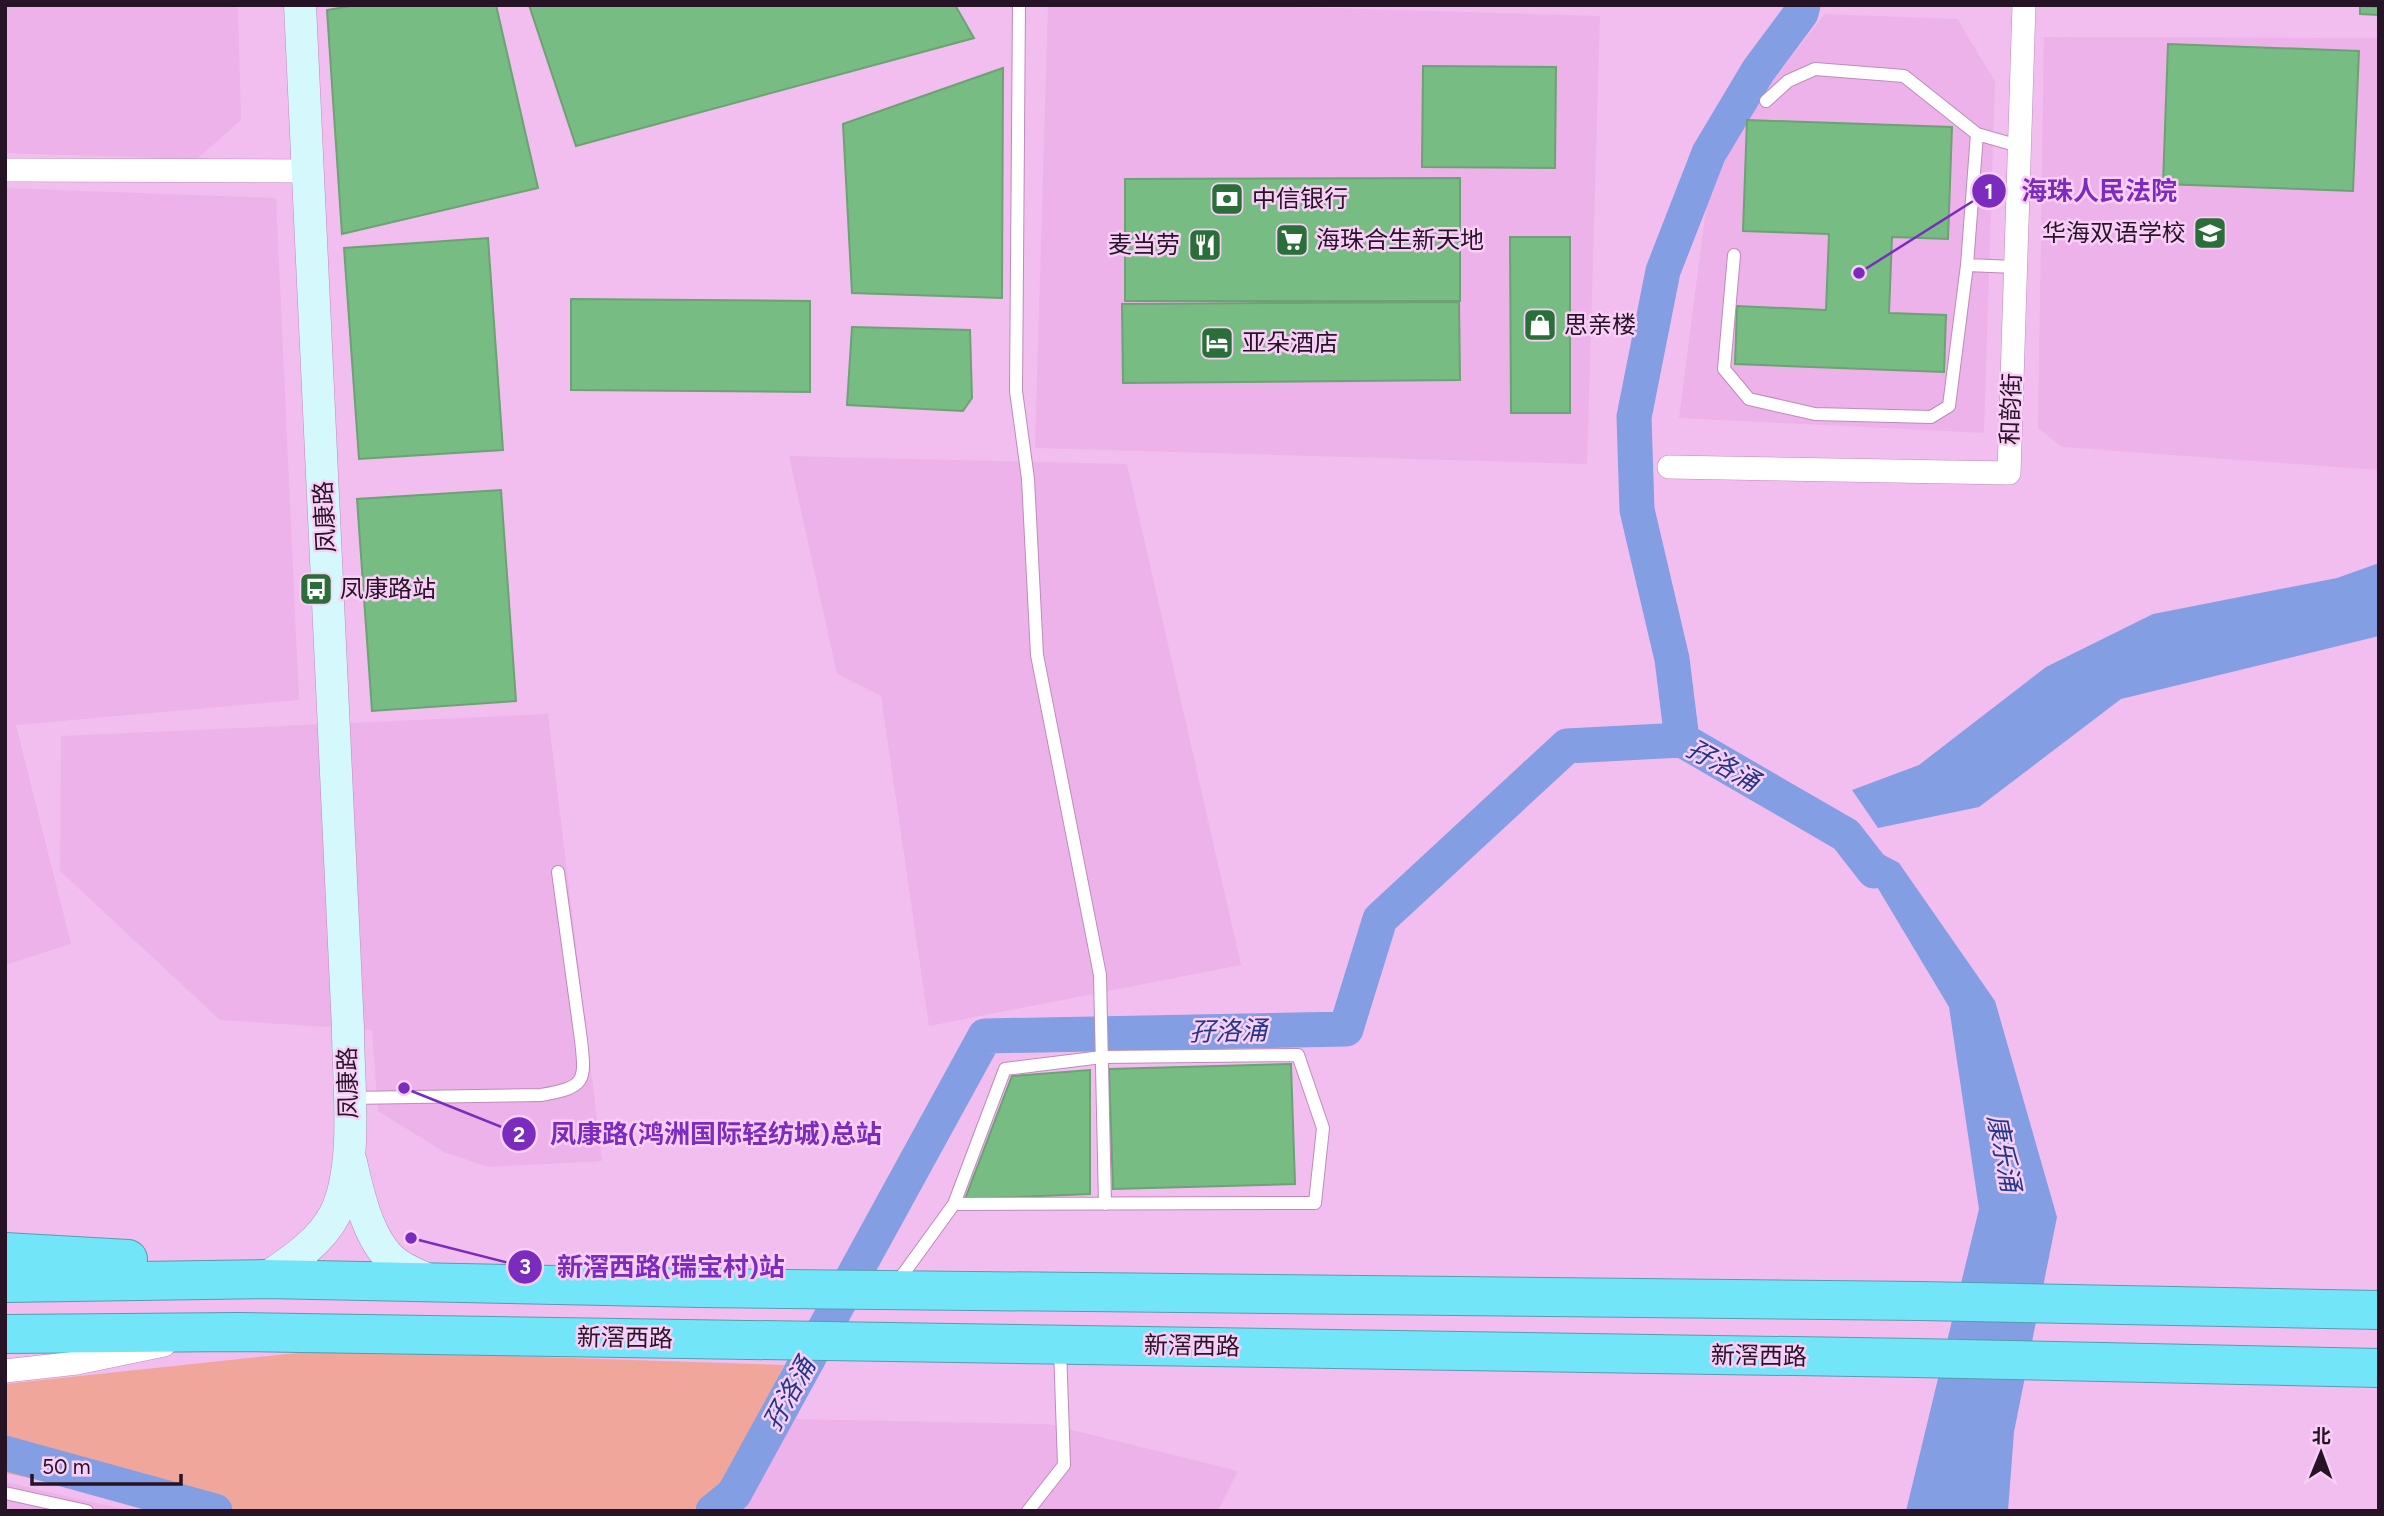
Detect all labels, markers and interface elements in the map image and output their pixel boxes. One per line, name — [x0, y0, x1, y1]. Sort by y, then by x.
callout: 海珠人民法院 — [1972, 168, 2191, 215]
text: 海珠人民法院 — [2021, 175, 2177, 207]
text: 1 — [1985, 179, 1993, 204]
bank icon: 中信银行 — [1208, 180, 1246, 218]
place label: 中信银行 — [1252, 184, 1348, 213]
school or university icon: 华海双语学校 — [2191, 214, 2229, 252]
place label: 华海双语学校 — [2042, 218, 2186, 247]
supermarket icon: 海珠合生新天地 — [1273, 221, 1311, 259]
place label: 海珠合生新天地 — [1316, 225, 1484, 254]
restaurant icon: 麦当劳 — [1186, 226, 1224, 264]
place label: 麦当劳 — [1108, 230, 1180, 259]
shop icon: 思亲楼 — [1521, 306, 1559, 344]
place label: 思亲楼 — [1564, 310, 1636, 339]
hotel icon: 亚朵酒店 — [1198, 324, 1236, 362]
place label: 亚朵酒店 — [1242, 328, 1338, 357]
street label: 和韵街 — [1995, 372, 2026, 445]
street label: 凤康路 — [308, 480, 341, 554]
bus stop icon: 凤康路站 — [297, 570, 335, 608]
place label: 凤康路站 — [340, 574, 436, 603]
water label: 孖洛涌 — [1681, 732, 1767, 799]
water label: 孖洛涌 — [1189, 1014, 1270, 1048]
street label: 凤康路 — [332, 1047, 363, 1119]
callout: 凤康路(鸿洲国际轻纺城)总站 — [501, 1111, 896, 1158]
water label: 康乐涌 — [1981, 1112, 2028, 1197]
text: 凤康路(鸿洲国际轻纺城)总站 — [550, 1118, 882, 1150]
text: 2 — [513, 1122, 525, 1147]
callout: 新滘西路(瑞宝村)站 — [508, 1243, 799, 1290]
text: 新滘西路(瑞宝村)站 — [557, 1251, 785, 1283]
text: 3 — [519, 1254, 531, 1279]
street label: 新滘西路 — [577, 1322, 673, 1353]
street label: 新滘西路 — [1144, 1330, 1240, 1361]
street label: 新滘西路 — [1711, 1340, 1807, 1371]
water label: 孖洛涌 — [756, 1350, 823, 1436]
north arrow — [2286, 1418, 2356, 1488]
text: 北 — [2312, 1425, 2331, 1448]
scale bar — [32, 1442, 180, 1486]
text: 50 m — [42, 1454, 91, 1479]

